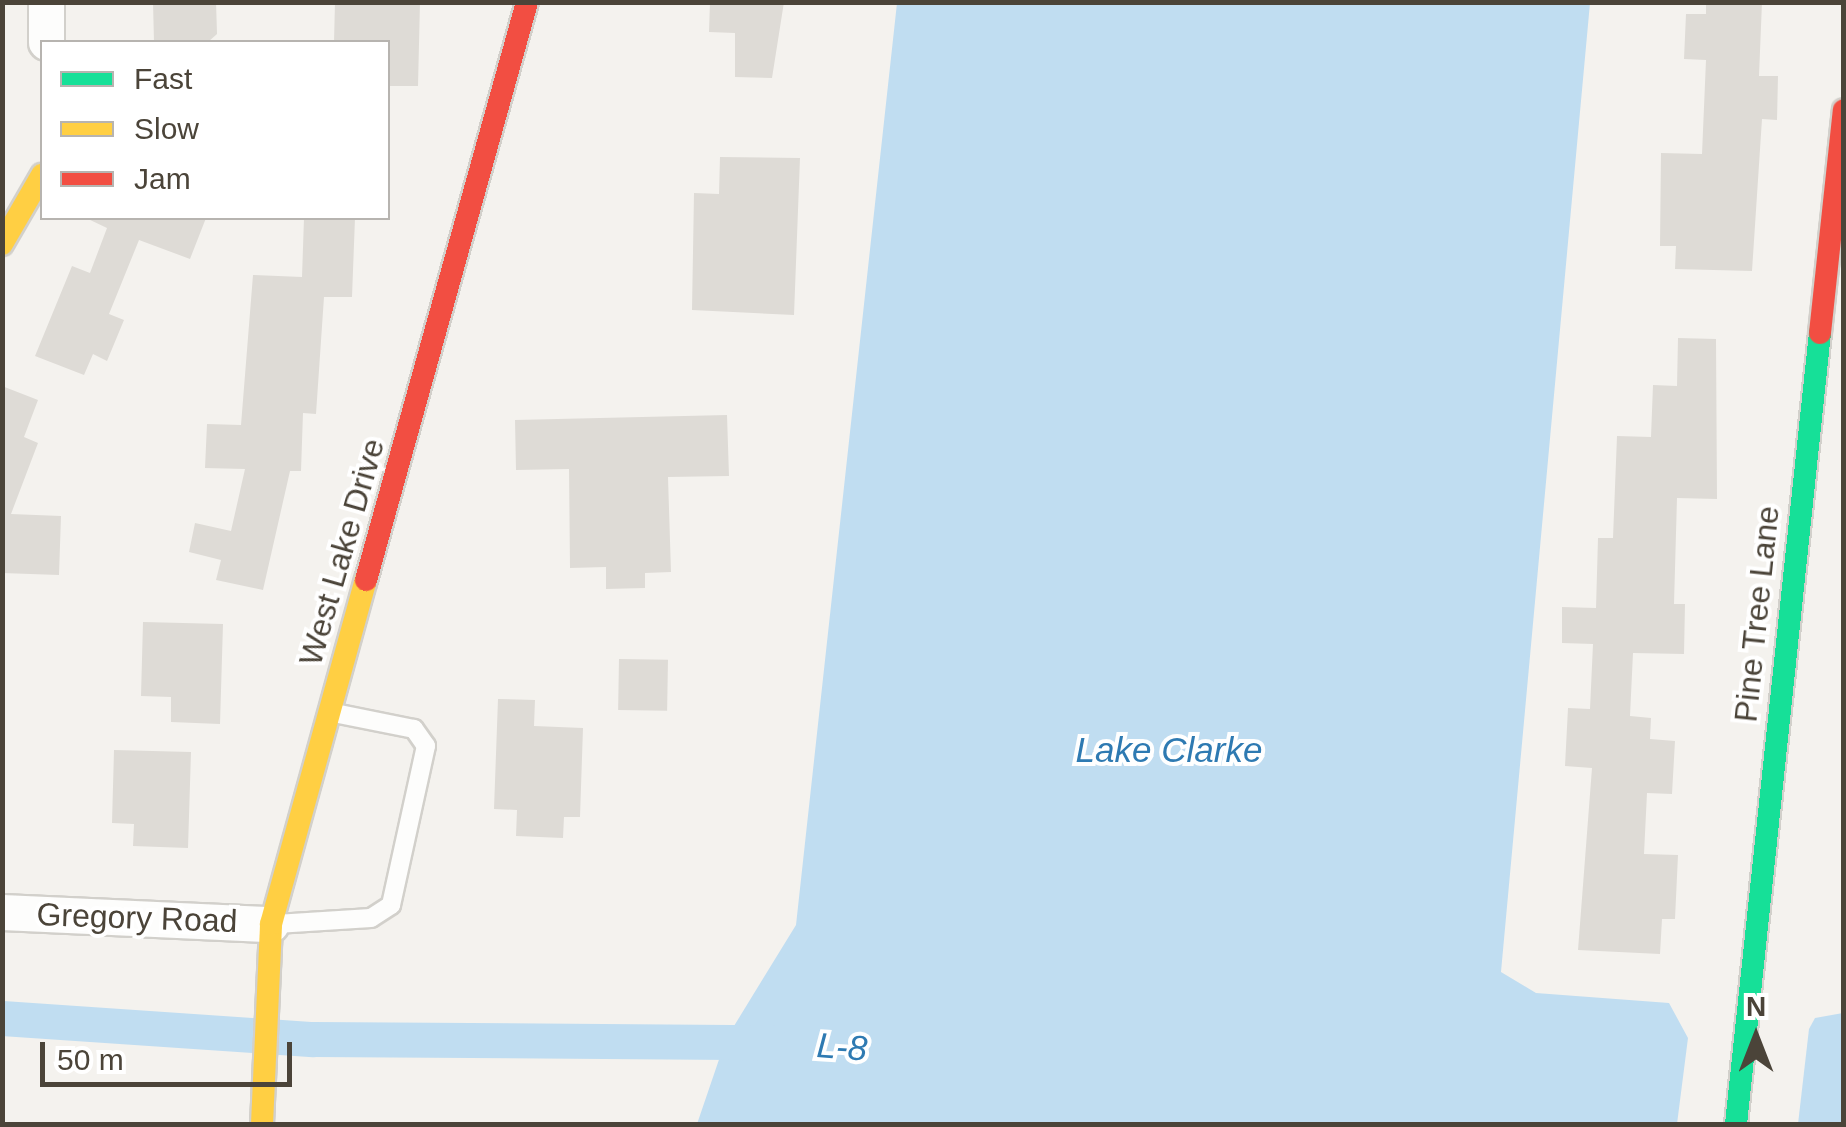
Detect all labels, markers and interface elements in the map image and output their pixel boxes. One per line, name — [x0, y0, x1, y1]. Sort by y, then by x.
legend — [40, 40, 390, 220]
text: Fast — [134, 62, 192, 95]
text: Slow — [134, 112, 199, 145]
text: Jam — [134, 162, 191, 195]
street label: West Lake Drive — [291, 434, 393, 670]
street label: Pine Tree Lane — [1727, 504, 1787, 724]
water label: Lake Clarke — [1076, 729, 1262, 771]
street label: Gregory Road — [36, 895, 238, 941]
north arrow — [1706, 987, 1806, 1087]
text: N — [1746, 991, 1766, 1022]
scale bar — [45, 1022, 298, 1084]
water label: L-8 — [815, 1024, 869, 1070]
text: 50 m — [57, 1043, 124, 1076]

